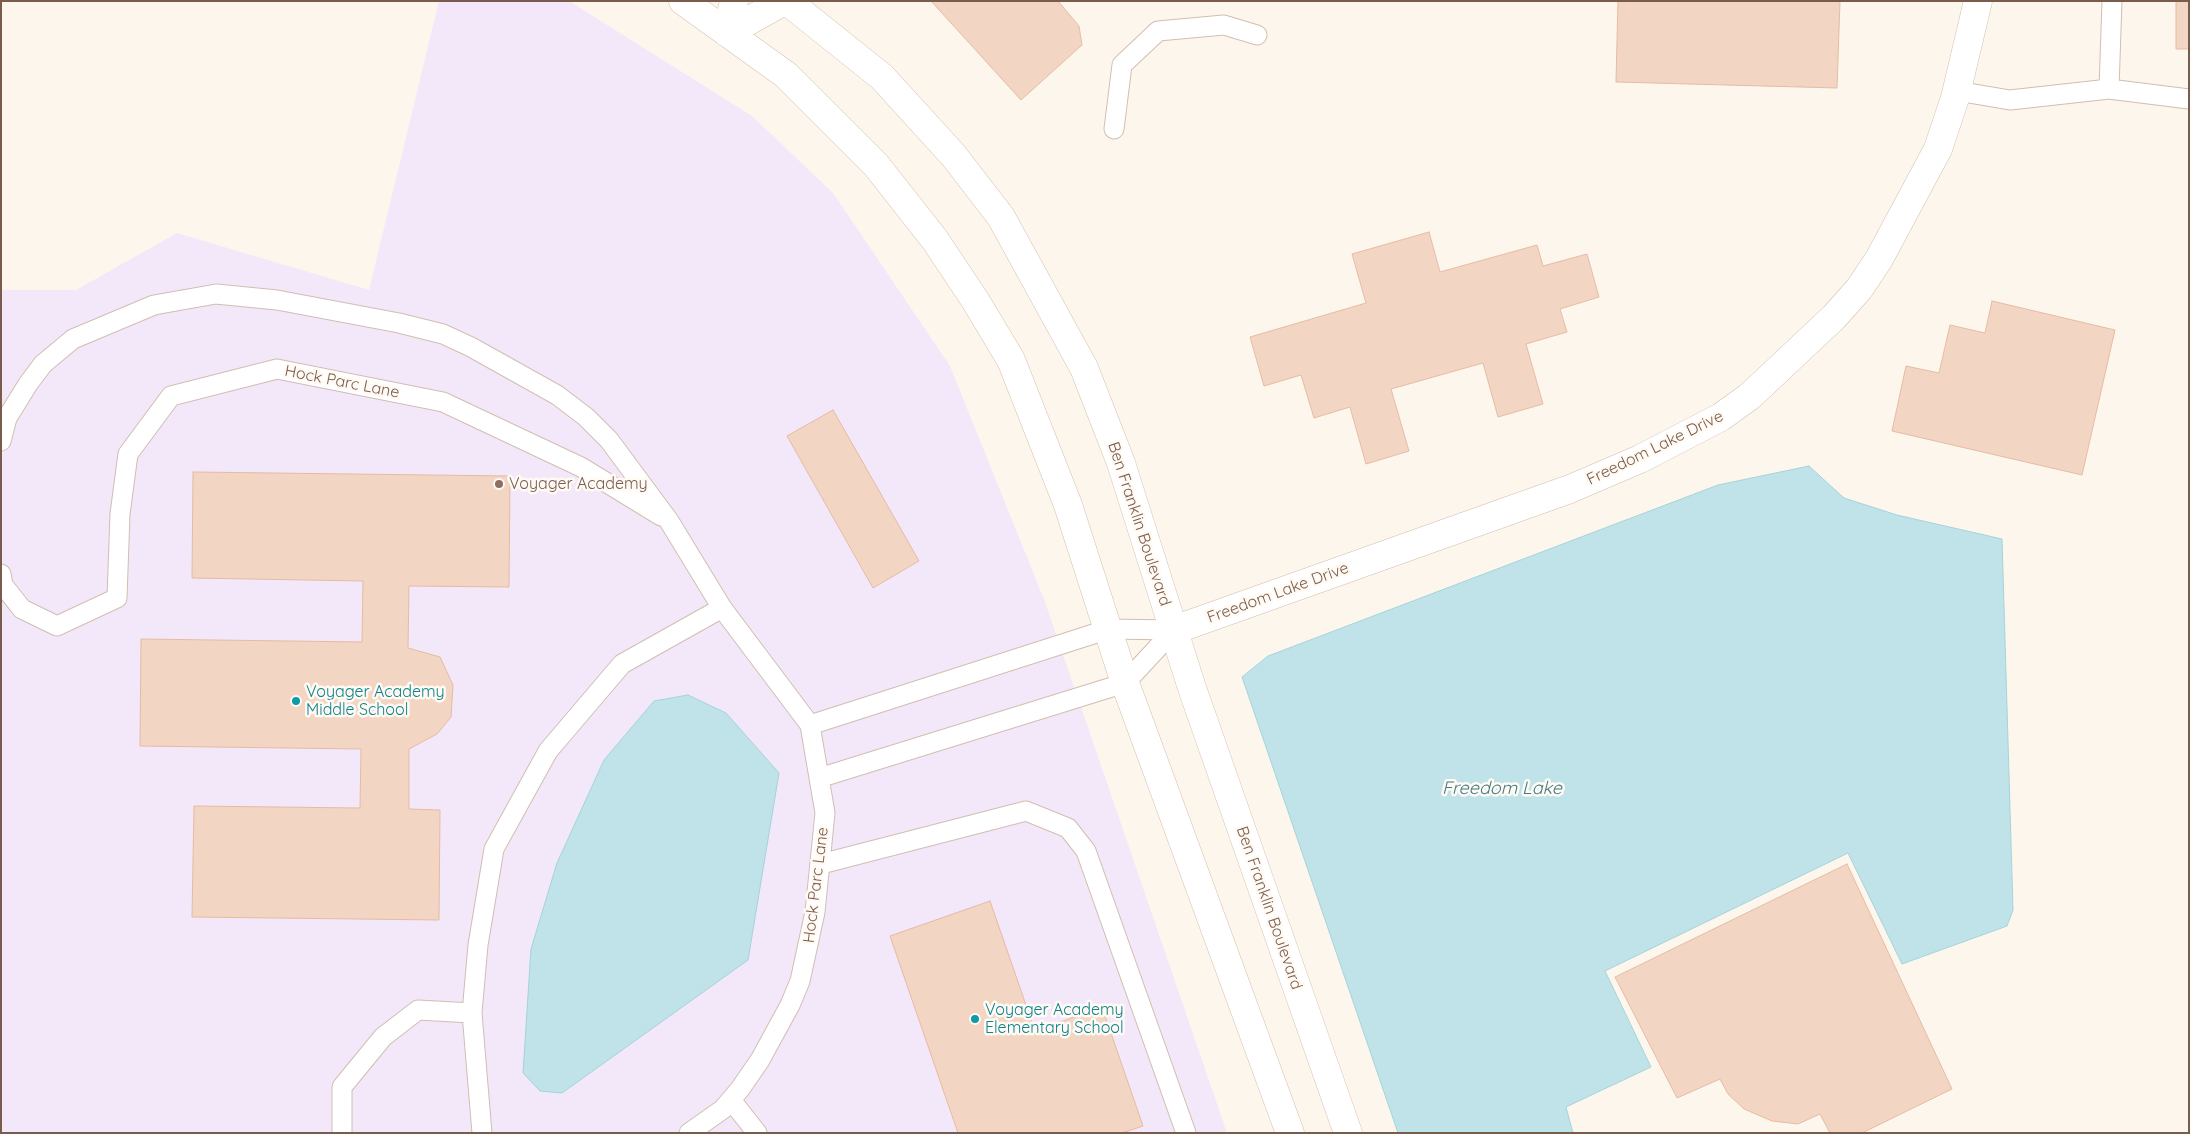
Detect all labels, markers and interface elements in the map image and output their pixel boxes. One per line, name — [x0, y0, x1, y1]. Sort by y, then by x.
street label: Hock Parc Lane — [283, 361, 401, 403]
street label: Freedom Lake Drive — [1584, 407, 1726, 489]
street label: Ben Franklin Boulevard — [1103, 440, 1175, 608]
place label: Voyager Academy — [509, 474, 648, 494]
marker: Voyager Academy — [493, 478, 505, 490]
street label: Freedom Lake Drive — [1204, 558, 1352, 628]
place label: Voyager Academy Middle School — [306, 682, 445, 720]
marker: Voyager Academy Middle School — [290, 695, 302, 707]
water label: Freedom Lake — [1442, 778, 1562, 800]
street label: Ben Franklin Boulevard — [1232, 824, 1306, 992]
street label: Hock Parc Lane — [799, 826, 833, 944]
place label: Voyager Academy Elementary School — [985, 1000, 1124, 1038]
marker: Voyager Academy Elementary School — [969, 1013, 981, 1025]

